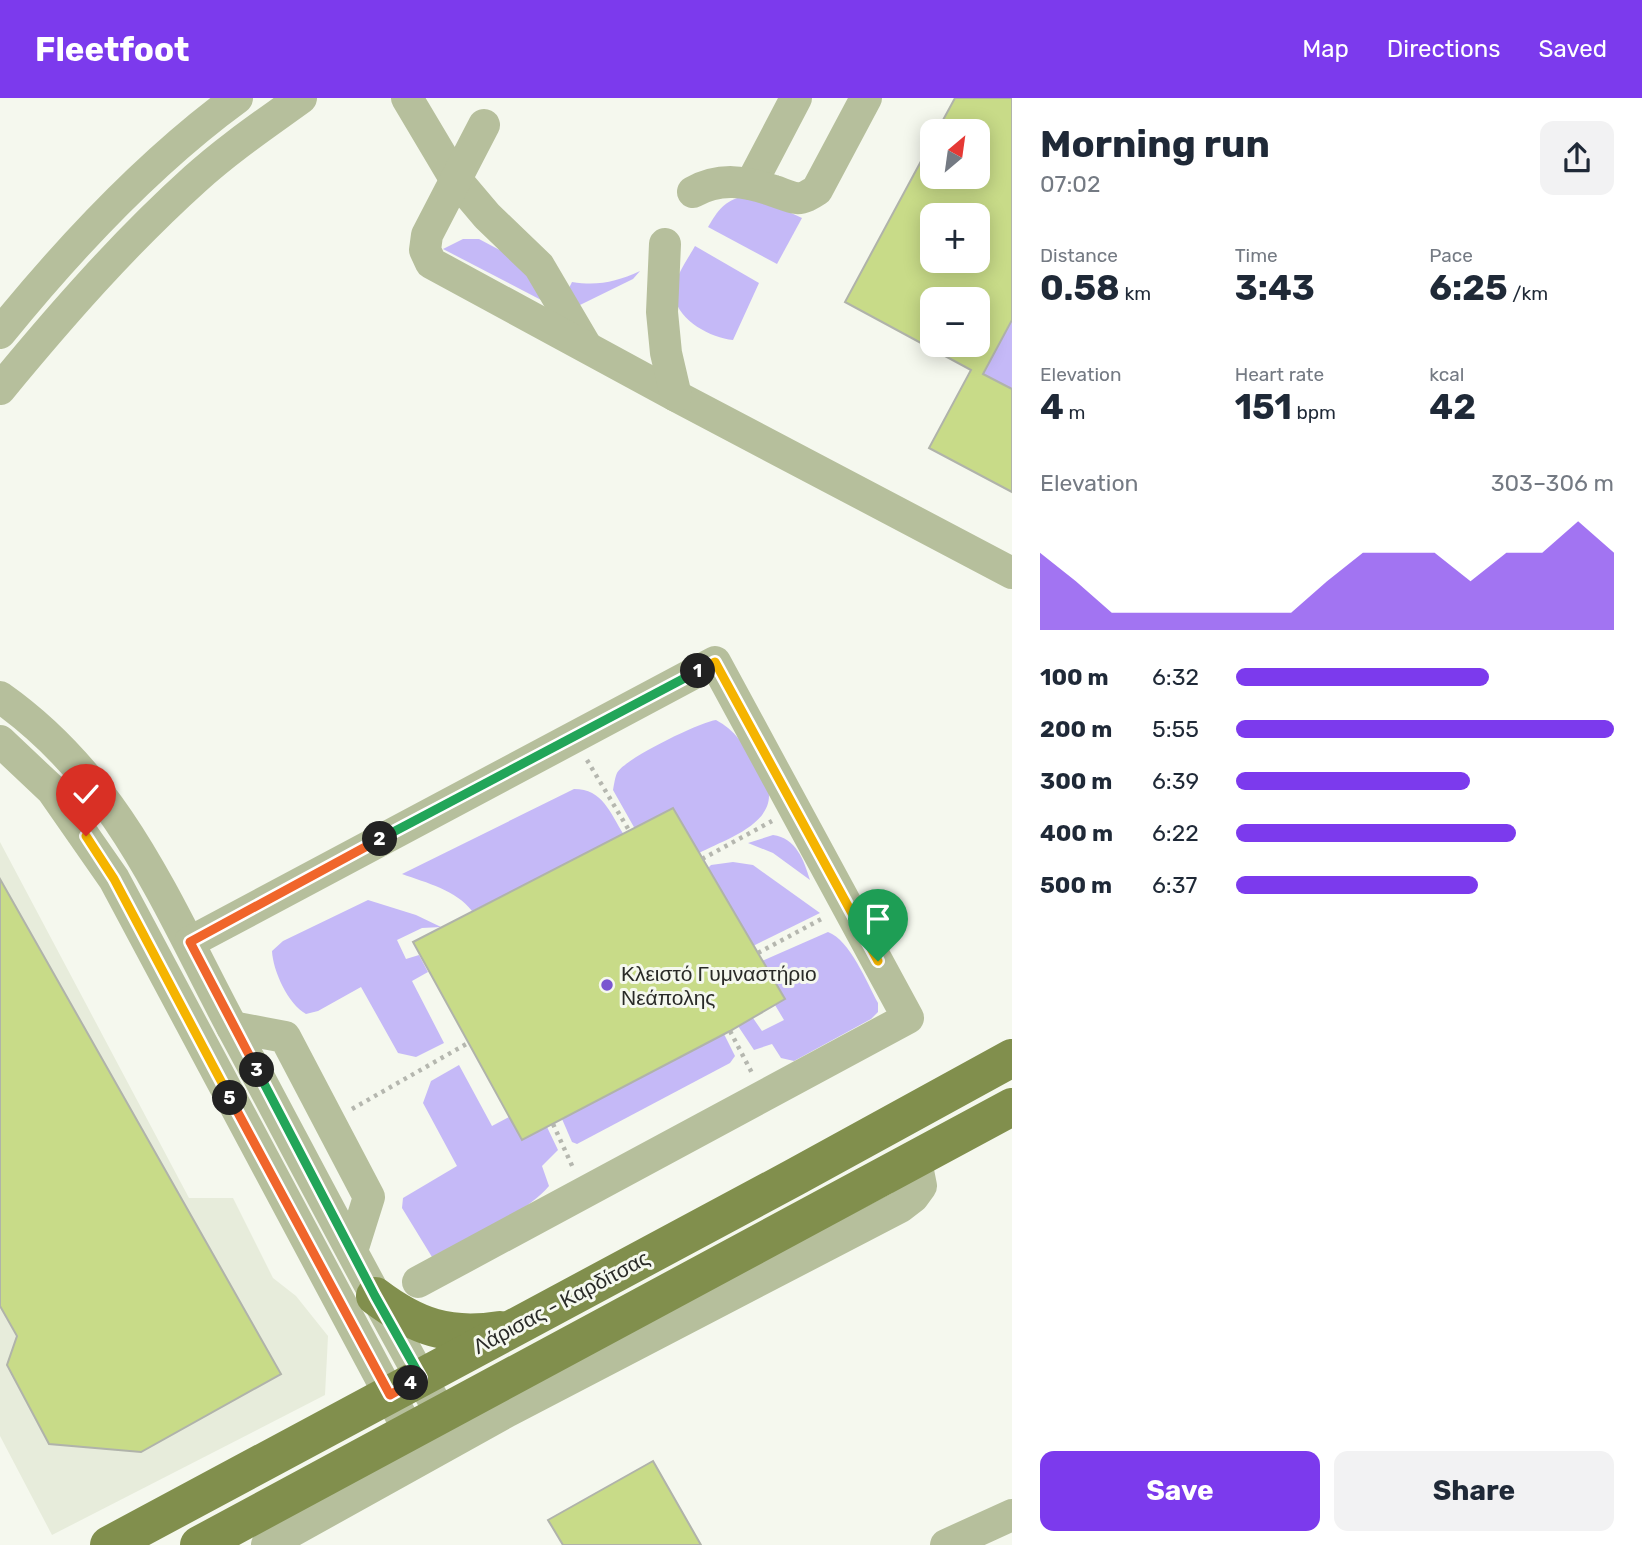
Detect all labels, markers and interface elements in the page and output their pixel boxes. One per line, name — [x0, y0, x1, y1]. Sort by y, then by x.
text: Fleetfoot — [35, 30, 189, 69]
text: Map — [1302, 35, 1349, 63]
text: Directions — [1387, 35, 1500, 63]
text: Saved — [1538, 35, 1607, 63]
north arrow — [920, 119, 990, 189]
map controls — [920, 119, 990, 357]
text: Morning run — [1040, 121, 1270, 167]
button: share — [1540, 121, 1614, 195]
text: 07:02 — [1040, 170, 1100, 198]
button: + — [920, 203, 990, 273]
text: Distance — [1040, 244, 1118, 267]
text: Time — [1235, 244, 1278, 267]
text: Pace — [1429, 244, 1473, 267]
text: 0.58 — [1040, 267, 1120, 309]
text: 3:43 — [1235, 267, 1315, 309]
text: 6:25 — [1429, 267, 1508, 309]
text: km — [1120, 282, 1151, 305]
text: /km — [1508, 282, 1548, 305]
button: − — [920, 287, 990, 357]
text: Elevation — [1040, 363, 1121, 386]
text: Heart rate — [1235, 363, 1324, 386]
text: kcal — [1429, 363, 1464, 386]
text: 4 — [1040, 386, 1064, 428]
text: 151 — [1235, 386, 1292, 428]
text: 42 — [1429, 386, 1476, 428]
text: m — [1064, 401, 1085, 424]
text: bpm — [1292, 401, 1336, 424]
text: Elevation — [1040, 469, 1139, 497]
text: 303–306 m — [1491, 469, 1614, 497]
pin: 1 — [680, 654, 716, 688]
text: 1 — [693, 659, 702, 682]
text: 100 m — [1040, 663, 1109, 691]
text: 6:32 — [1152, 663, 1199, 691]
text: 200 m — [1040, 715, 1112, 743]
text: 5:55 — [1152, 715, 1199, 743]
pin — [56, 764, 116, 836]
text: 300 m — [1040, 767, 1112, 795]
text: 6:39 — [1152, 767, 1199, 795]
icon: check — [67, 775, 105, 813]
text: 400 m — [1040, 819, 1113, 847]
text: 6:22 — [1152, 819, 1199, 847]
pin: 2 — [362, 822, 398, 856]
text: 2 — [373, 827, 386, 850]
text: 500 m — [1040, 871, 1112, 899]
text: 6:37 — [1152, 871, 1197, 899]
pin — [848, 889, 908, 961]
icon: arrive — [859, 900, 897, 938]
place label: Κλειστό Γυμναστήριο Νεάπολης — [621, 961, 817, 1010]
marker: Κλειστό Γυμναστήριο Νεάπολης — [599, 977, 615, 993]
pin: 3 — [240, 1052, 274, 1088]
text: 3 — [250, 1058, 263, 1081]
pin: 5 — [212, 1080, 247, 1116]
text: 5 — [223, 1086, 236, 1109]
street label: Λάρισας - Καρδίτσας — [469, 1245, 653, 1359]
pin: 4 — [394, 1366, 428, 1400]
text: 4 — [404, 1371, 417, 1394]
button: Save — [1040, 1451, 1320, 1531]
button: Share — [1334, 1451, 1614, 1531]

